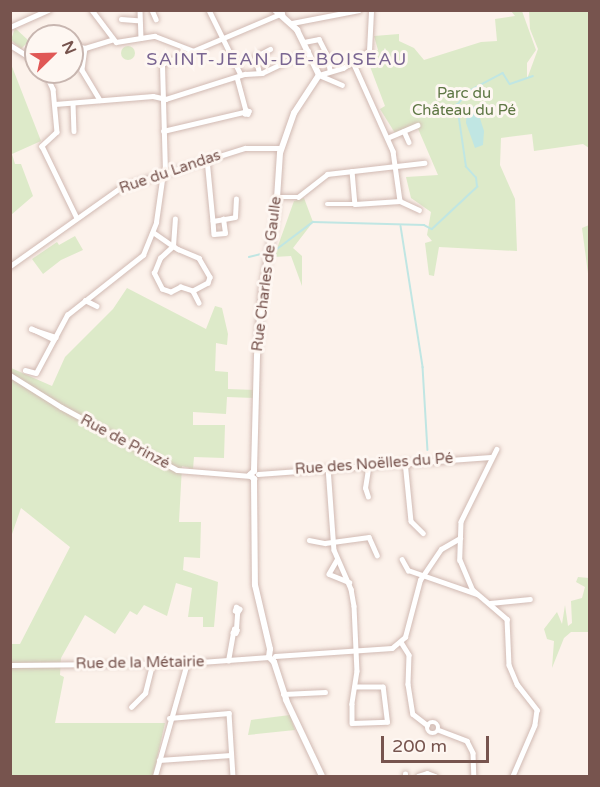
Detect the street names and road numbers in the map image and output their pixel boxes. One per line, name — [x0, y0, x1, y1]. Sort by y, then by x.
street label: Rue du Landas — [117, 146, 223, 198]
street label: Rue Charles de Gaulle — [249, 196, 285, 352]
street label: Rue de Prinzé — [77, 411, 173, 473]
street label: Rue des Noëlles du Pé — [294, 449, 454, 479]
street label: Rue de la Métairie — [75, 653, 205, 673]

